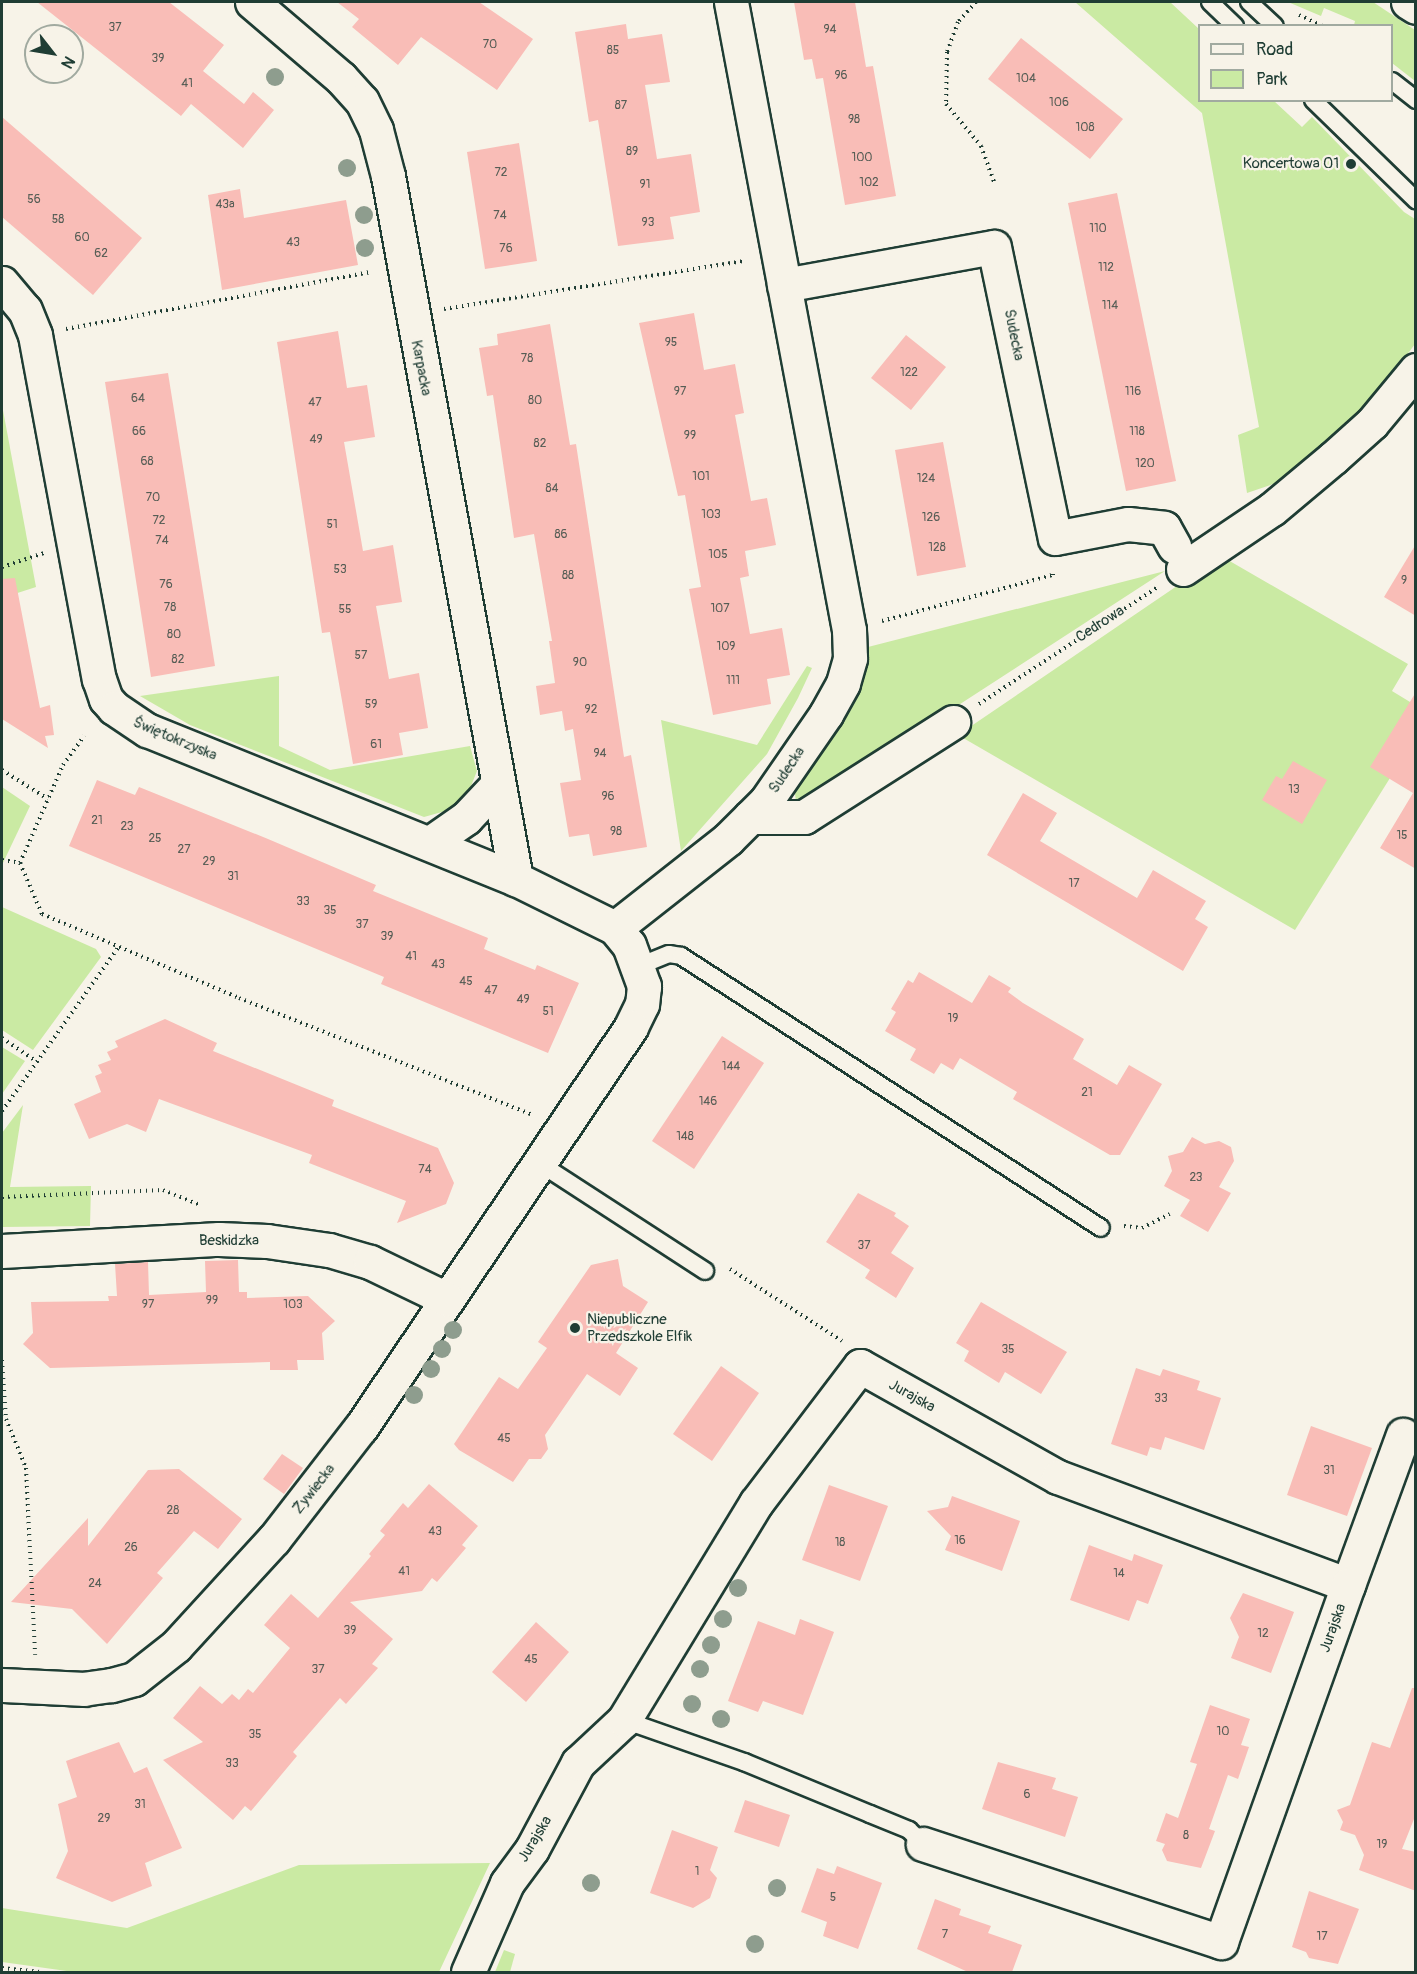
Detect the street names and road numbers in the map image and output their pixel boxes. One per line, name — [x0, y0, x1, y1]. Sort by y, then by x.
street label: Sudecka — [1000, 308, 1028, 362]
street label: Karpacka — [407, 339, 435, 397]
street label: Cedrowa — [1072, 602, 1128, 646]
street label: Świętokrzyska — [130, 713, 220, 765]
street label: Sudecka — [765, 743, 809, 797]
street label: Beskidzka — [199, 1232, 259, 1250]
street label: Jurajska — [886, 1376, 938, 1416]
street label: Żywiecka — [289, 1461, 339, 1517]
street label: Jurajska — [1316, 1601, 1350, 1655]
street label: Jurajska — [514, 1813, 556, 1865]

